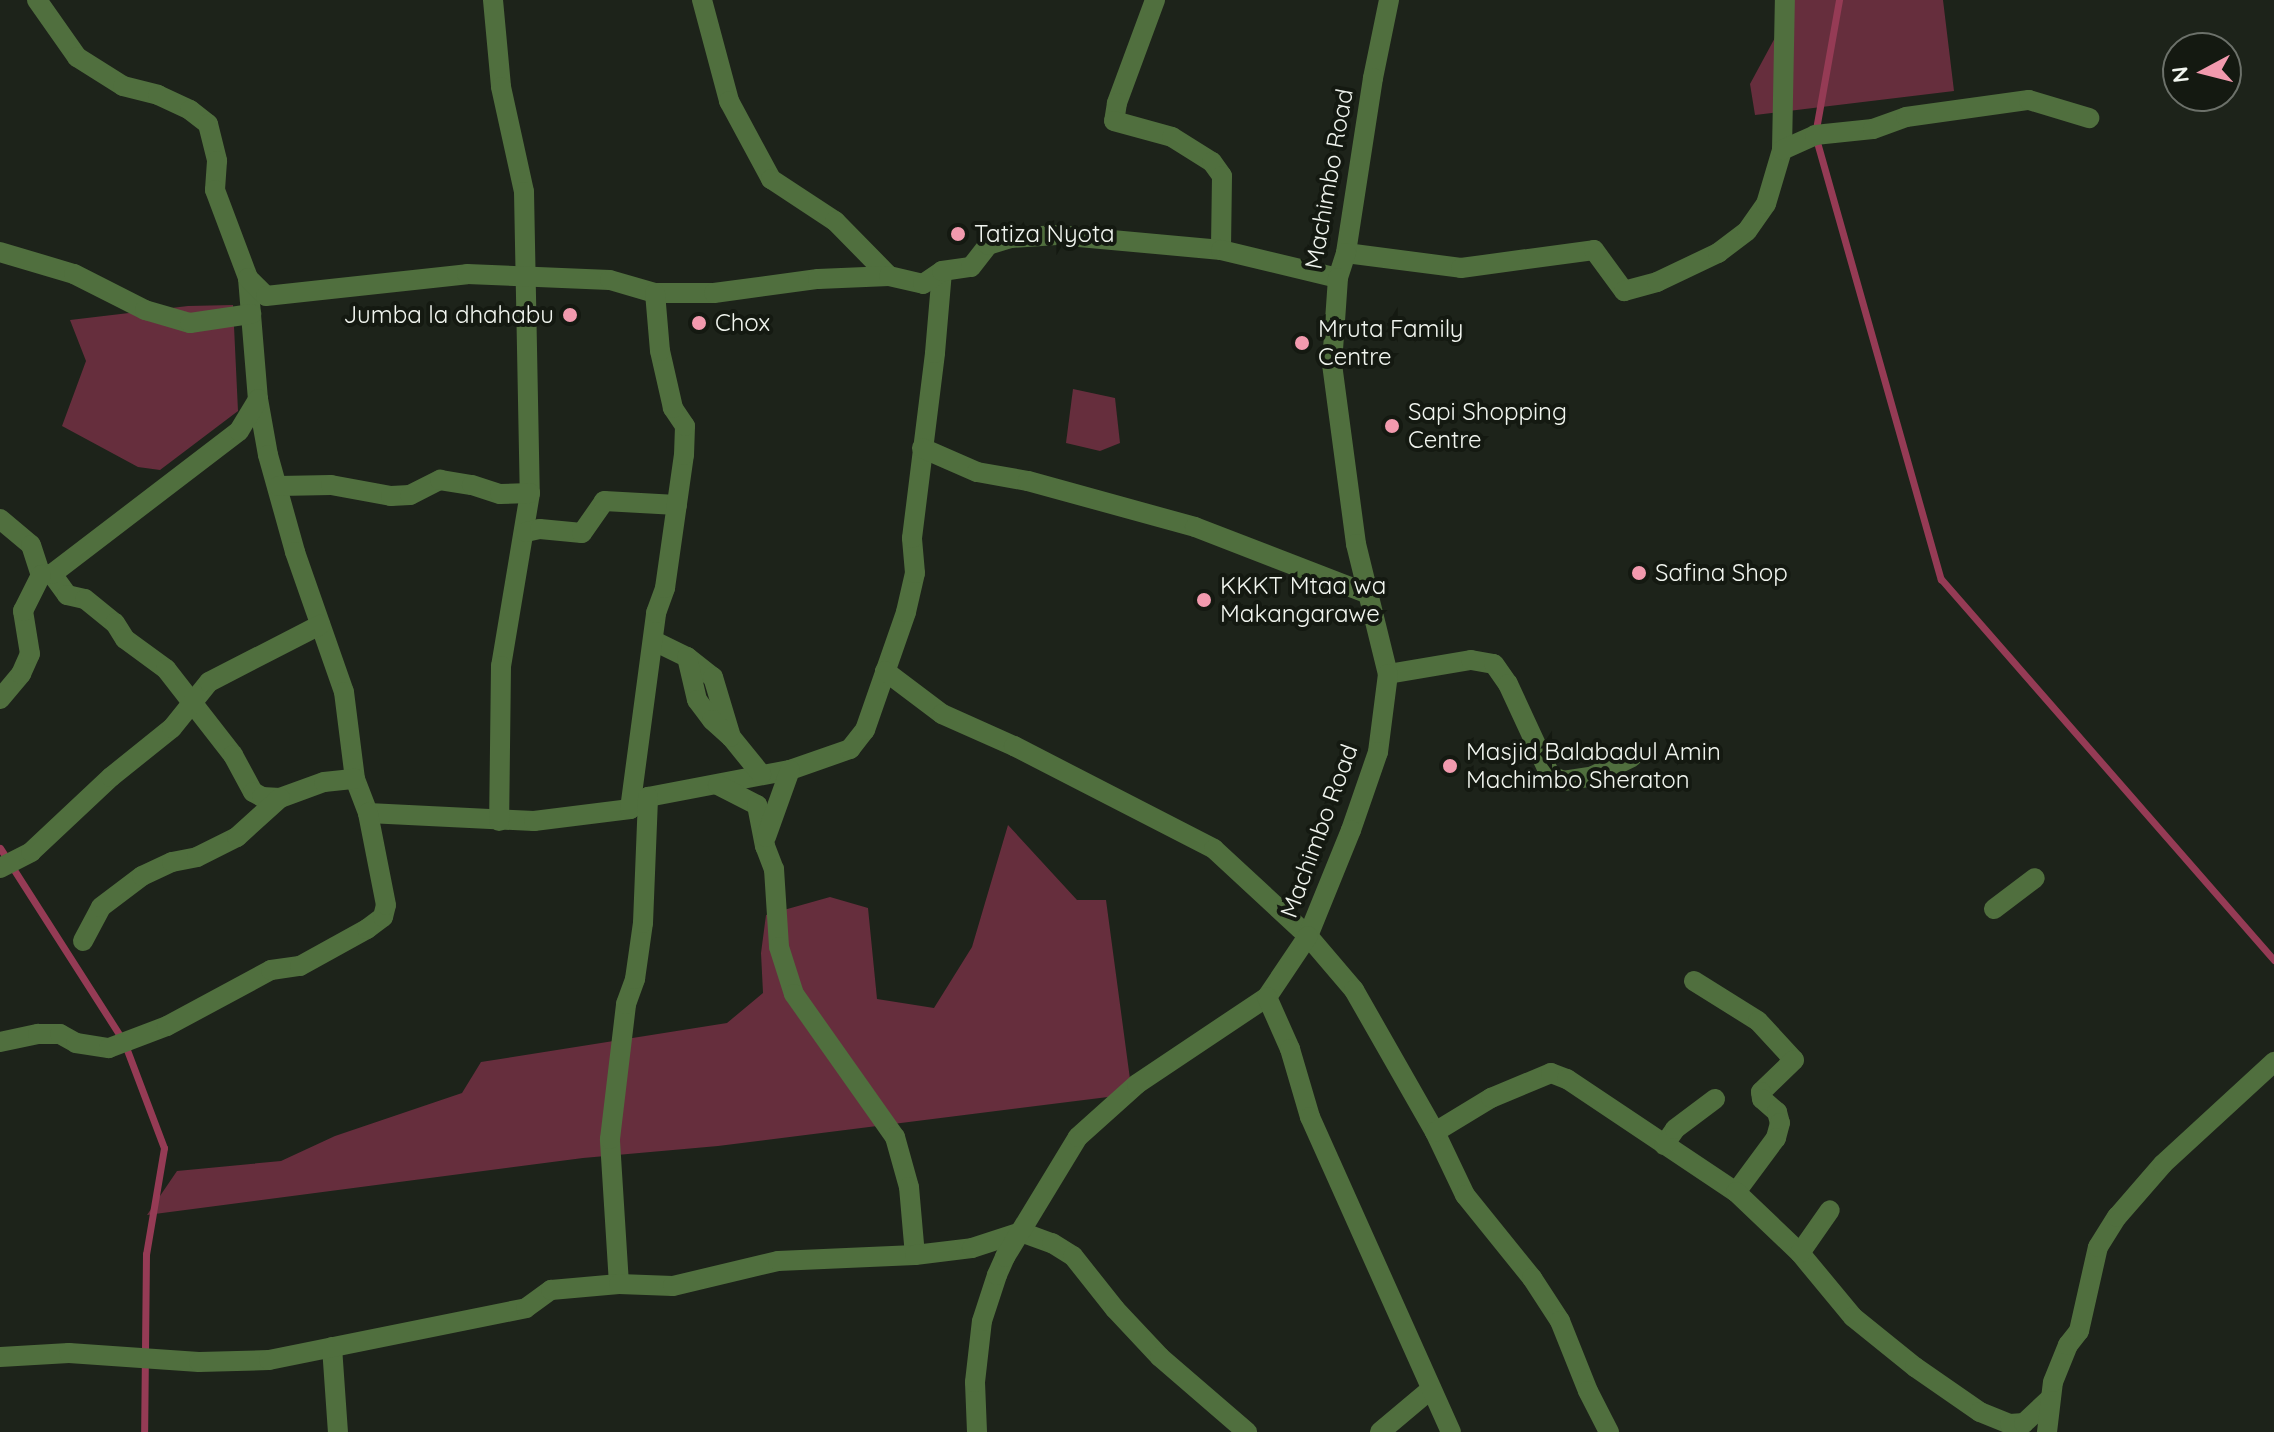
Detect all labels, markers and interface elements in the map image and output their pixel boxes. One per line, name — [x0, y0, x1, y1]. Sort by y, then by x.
north arrow — [2162, 32, 2242, 112]
text: N — [2165, 65, 2195, 84]
street label: Machimbo Road — [1299, 87, 1359, 271]
place label: Tatiza Nyota — [974, 220, 1115, 248]
marker: Tatiza Nyota — [949, 225, 967, 243]
place label: Jumba la dhahabu — [343, 301, 554, 329]
marker: Jumba la dhahabu — [561, 306, 579, 324]
place label: Chox — [715, 309, 770, 337]
marker: Chox — [690, 314, 708, 332]
place label: Mruta Family Centre — [1318, 315, 1463, 371]
marker: Mruta Family Centre — [1293, 334, 1311, 352]
place label: Sapi Shopping Centre — [1408, 398, 1567, 454]
marker: Sapi Shopping Centre — [1383, 417, 1401, 435]
place label: Safina Shop — [1655, 559, 1788, 587]
marker: Safina Shop — [1630, 564, 1648, 582]
place label: KKKT Mtaa wa Makangarawe — [1220, 572, 1386, 628]
marker: KKKT Mtaa wa Makangarawe — [1195, 591, 1213, 609]
place label: Masjid Balabadul Amin Machimbo Sheraton — [1466, 738, 1721, 794]
street label: Machimbo Road — [1274, 740, 1364, 922]
marker: Masjid Balabadul Amin Machimbo Sheraton — [1441, 757, 1459, 775]

